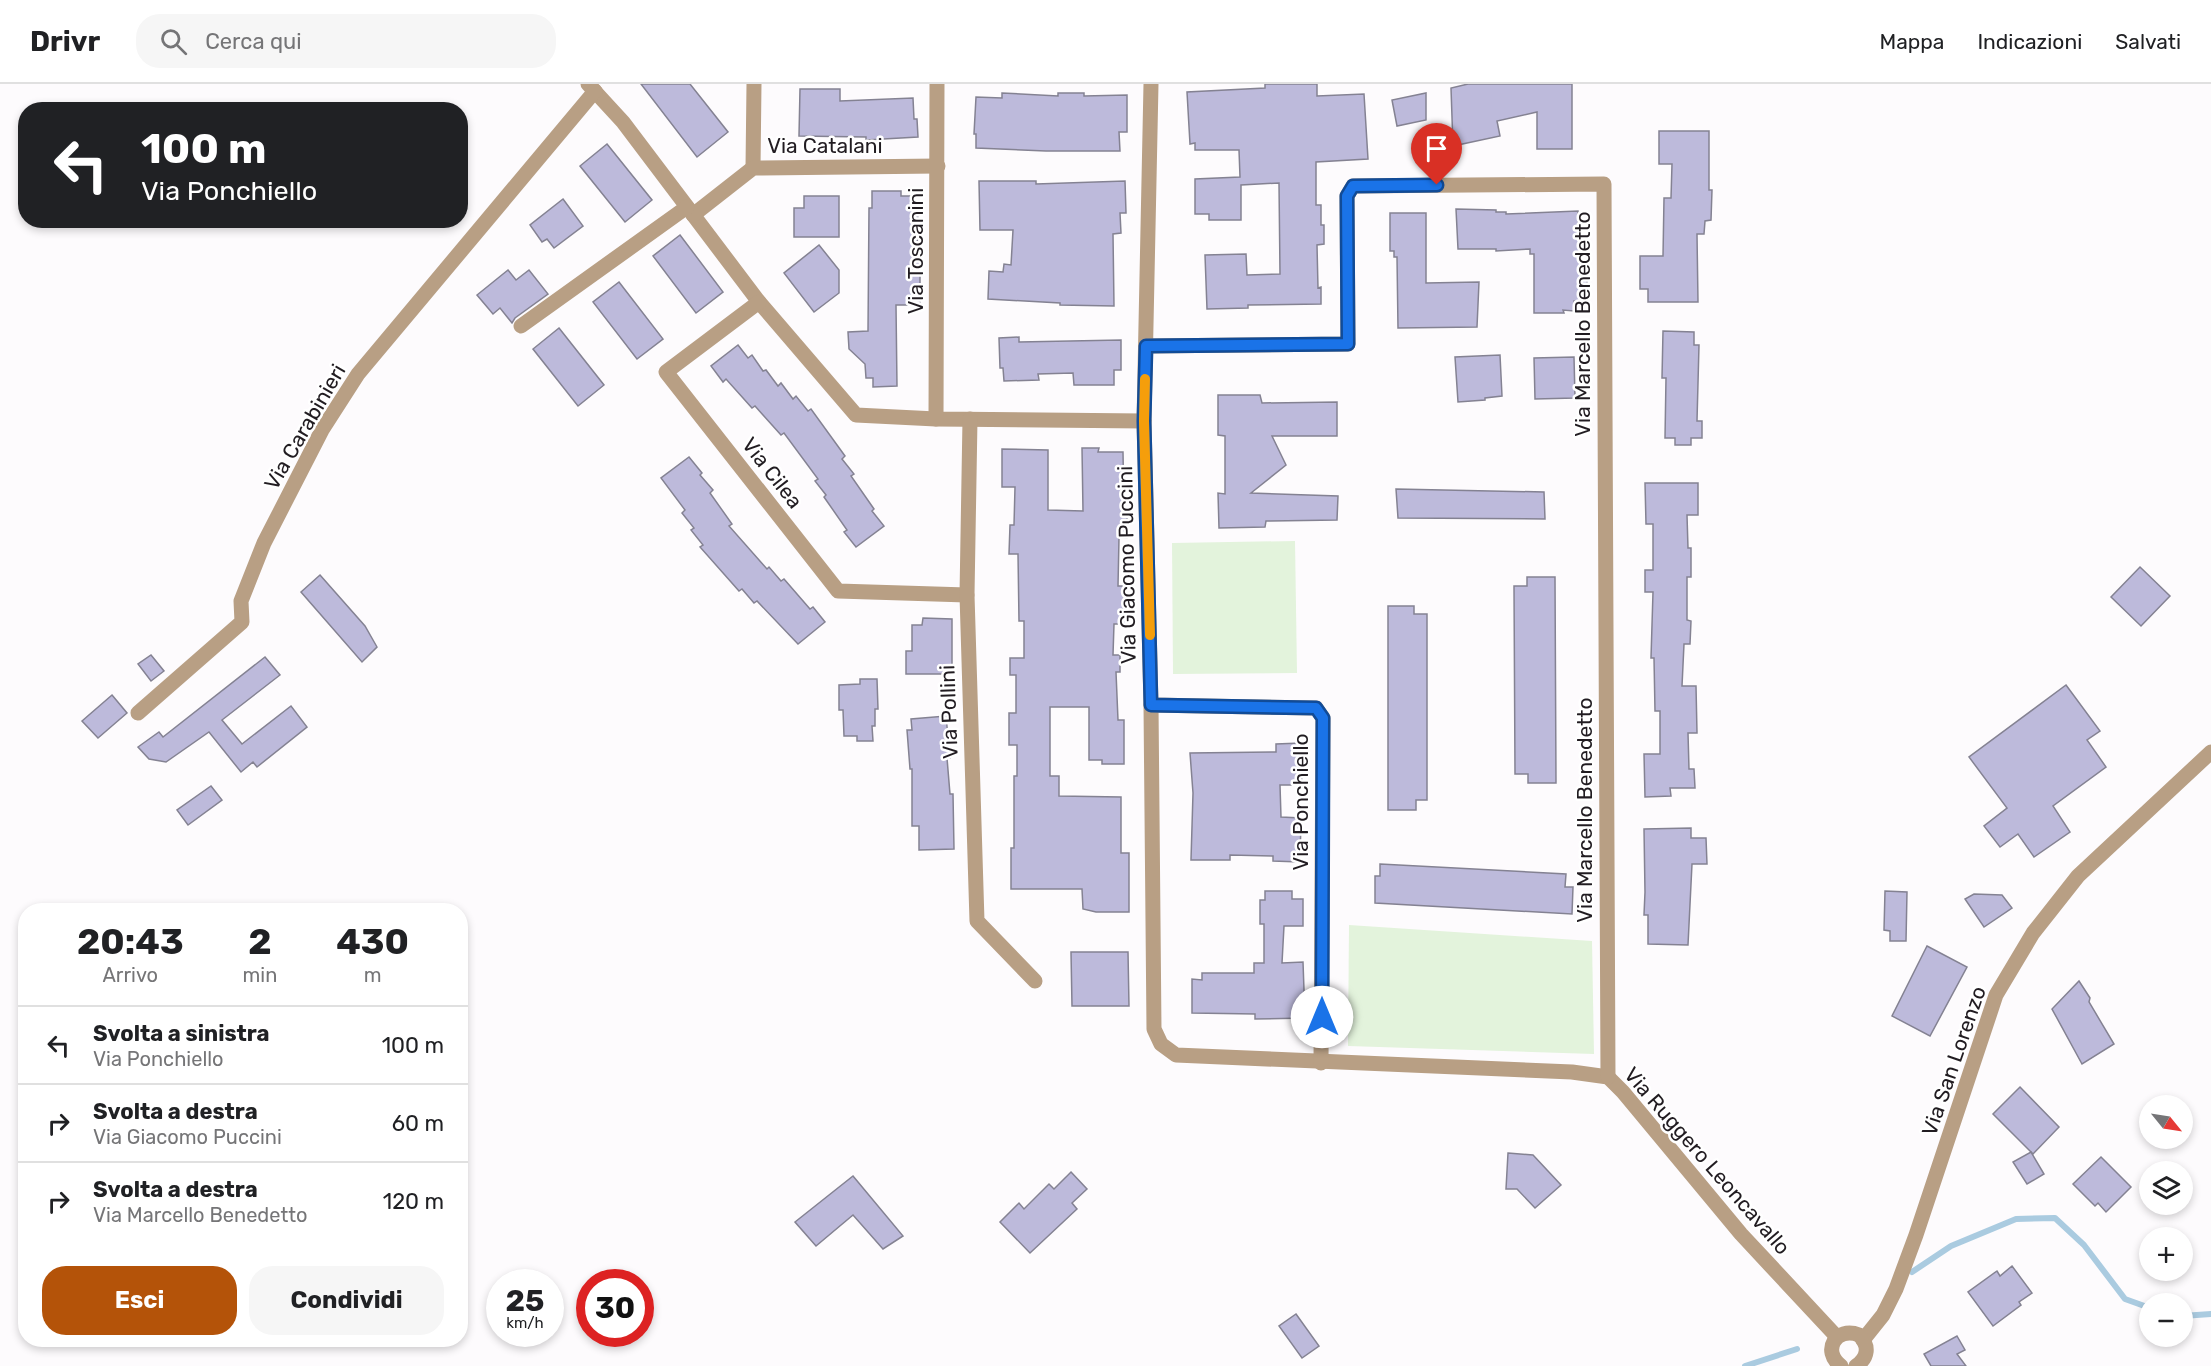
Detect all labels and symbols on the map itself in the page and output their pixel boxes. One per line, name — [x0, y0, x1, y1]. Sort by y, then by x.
pin — [1411, 123, 1462, 185]
street label: Via Catalani — [767, 133, 883, 158]
street label: Via Toscanini — [903, 188, 928, 314]
street label: Via Marcello Benedetto — [1570, 211, 1595, 437]
street label: Via Carabinieri — [259, 360, 351, 494]
street label: Via Cilea — [737, 432, 808, 513]
street label: Via Giacomo Puccini — [1112, 466, 1141, 664]
street label: Via Pollini — [934, 665, 963, 759]
street label: Via Marcello Benedetto — [1572, 697, 1597, 923]
street label: Via Ponchiello — [1288, 733, 1313, 871]
street label: Via San Lorenzo — [1916, 983, 1991, 1139]
position arrow — [1290, 985, 1354, 1049]
street label: Via Ruggero Leoncavallo — [1619, 1062, 1796, 1259]
north arrow — [2139, 1095, 2193, 1149]
speed limit sign: 30 — [576, 1269, 654, 1347]

